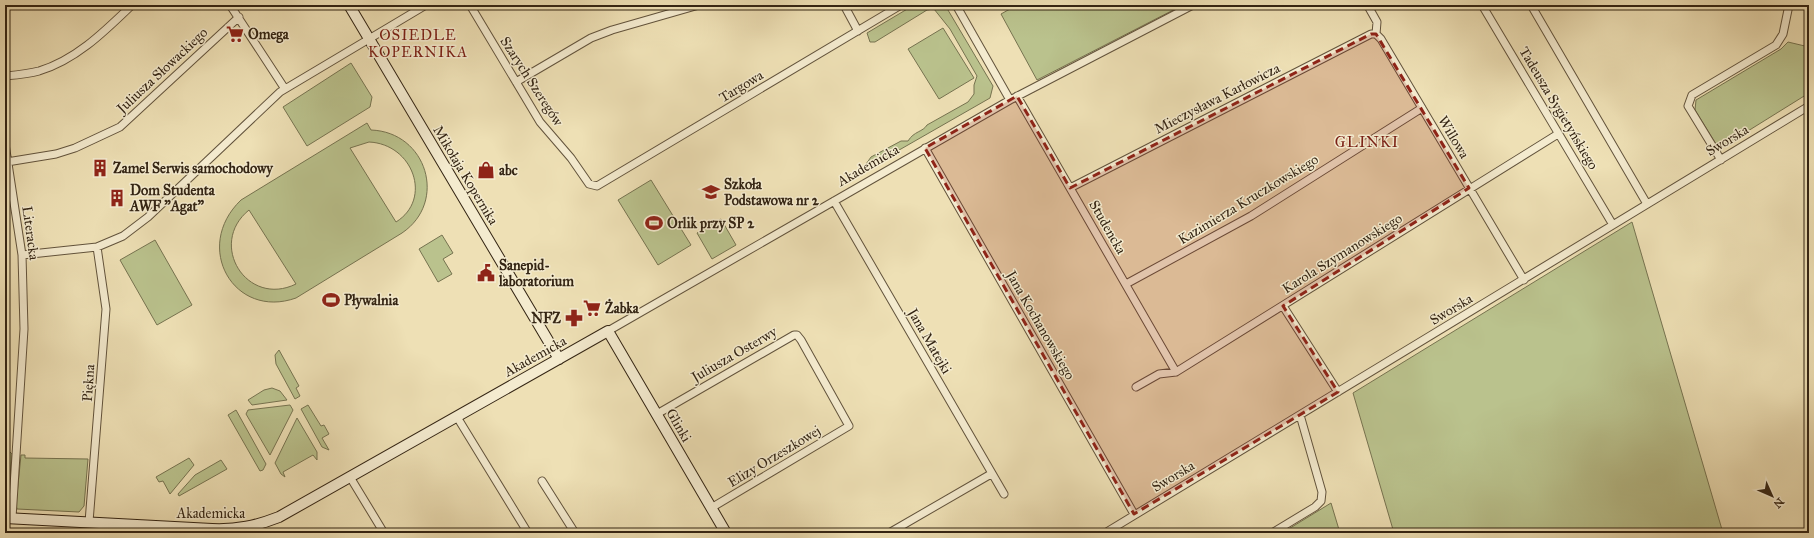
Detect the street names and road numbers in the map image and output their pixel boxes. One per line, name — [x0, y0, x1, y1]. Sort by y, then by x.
street label: Juliusza Słowackiego — [112, 24, 212, 119]
street label: Szarych Szeregów — [496, 33, 567, 130]
street label: Tadeusza Sygietyńskiego — [1515, 44, 1602, 173]
street label: Mieczysława Karłowicza — [1152, 59, 1283, 138]
street label: Targowa — [716, 67, 767, 106]
street label: Willowa — [1434, 113, 1473, 162]
street label: Sworska — [1703, 121, 1752, 160]
street label: Mikołaja Kopernika — [429, 123, 502, 228]
street label: Akademicka — [833, 141, 902, 190]
street label: Kazimierza Kruczkowskiego — [1175, 151, 1322, 248]
street label: Studencka — [1085, 197, 1130, 257]
street label: Literacka — [18, 205, 43, 261]
street label: Karola Szymanowskiego — [1279, 210, 1405, 297]
street label: Jana Kochanowskiego — [1001, 266, 1079, 383]
street label: Sworska — [1427, 290, 1476, 329]
street label: Jana Matejki — [902, 304, 955, 378]
street label: Juliusza Osterwy — [687, 323, 781, 388]
street label: Akademicka — [500, 332, 569, 381]
street label: Piękna — [79, 364, 98, 402]
street label: Glinki — [662, 405, 695, 445]
street label: Elizy Orzeszkowej — [725, 422, 824, 491]
street label: Sworska — [1149, 457, 1198, 496]
street label: Akademicka — [176, 505, 245, 522]

